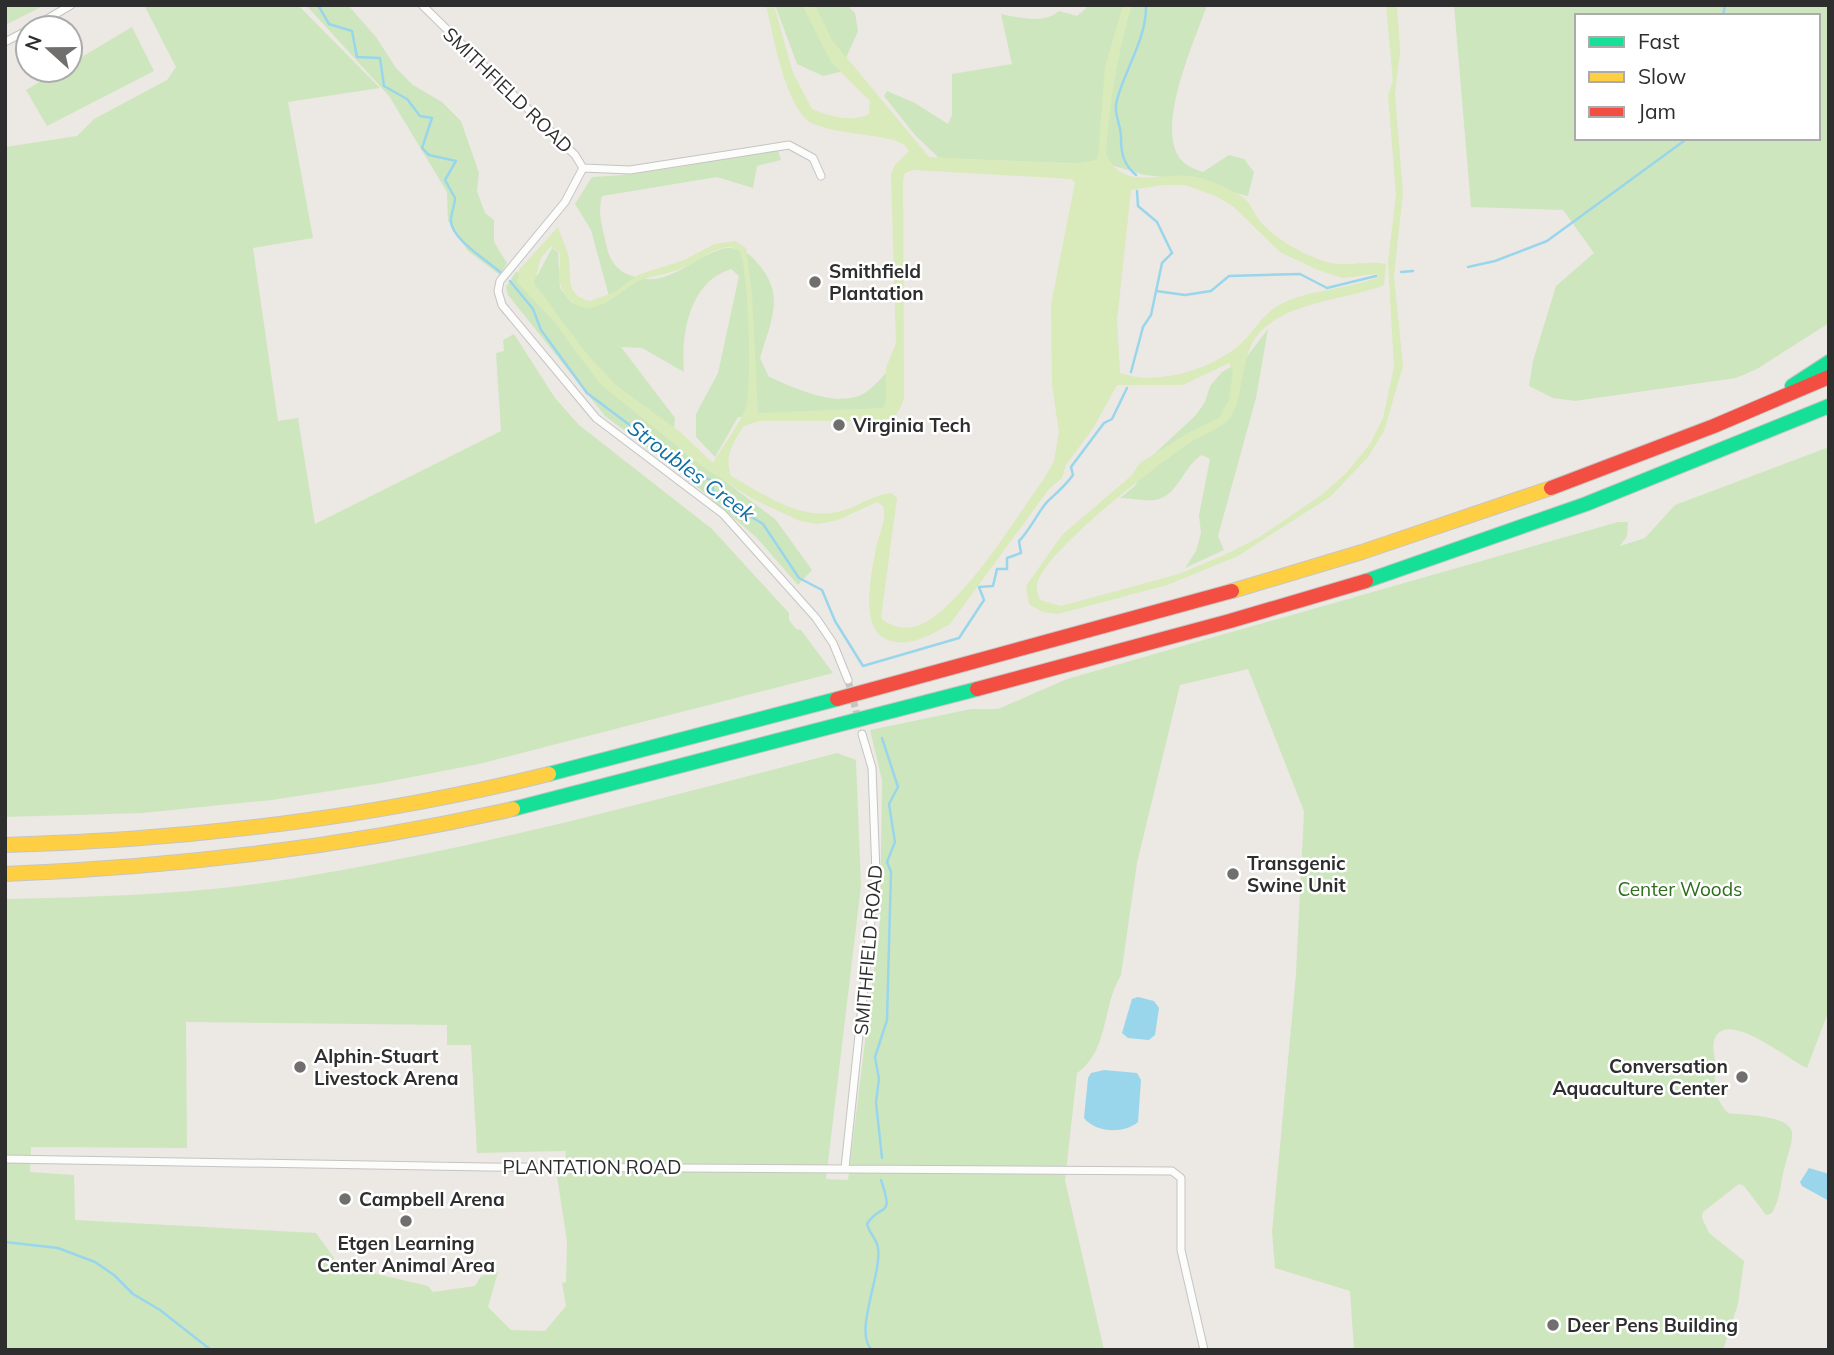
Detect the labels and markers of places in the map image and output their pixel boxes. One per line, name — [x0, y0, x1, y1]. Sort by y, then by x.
place label: Smithfield Plantation — [829, 259, 924, 305]
marker: Smithfield Plantation — [807, 274, 823, 290]
place label: Virginia Tech — [852, 413, 971, 437]
marker: Virginia Tech — [831, 417, 847, 433]
place label: Transgenic Swine Unit — [1247, 851, 1346, 897]
marker: Transgenic Swine Unit — [1225, 866, 1241, 882]
place label: Alphin-Stuart Livestock Arena — [314, 1044, 458, 1090]
place label: Conversation Aquaculture Center — [1552, 1054, 1729, 1100]
marker: Alphin-Stuart Livestock Arena — [292, 1059, 308, 1075]
marker: Conversation Aquaculture Center — [1734, 1069, 1750, 1085]
place label: Campbell Arena — [359, 1187, 505, 1211]
marker: Campbell Arena — [337, 1191, 353, 1207]
marker: Etgen Learning Center Animal Area — [398, 1213, 414, 1229]
place label: Etgen Learning Center Animal Area — [317, 1231, 495, 1277]
place label: Deer Pens Building — [1567, 1313, 1738, 1337]
marker: Deer Pens Building — [1545, 1317, 1561, 1333]

